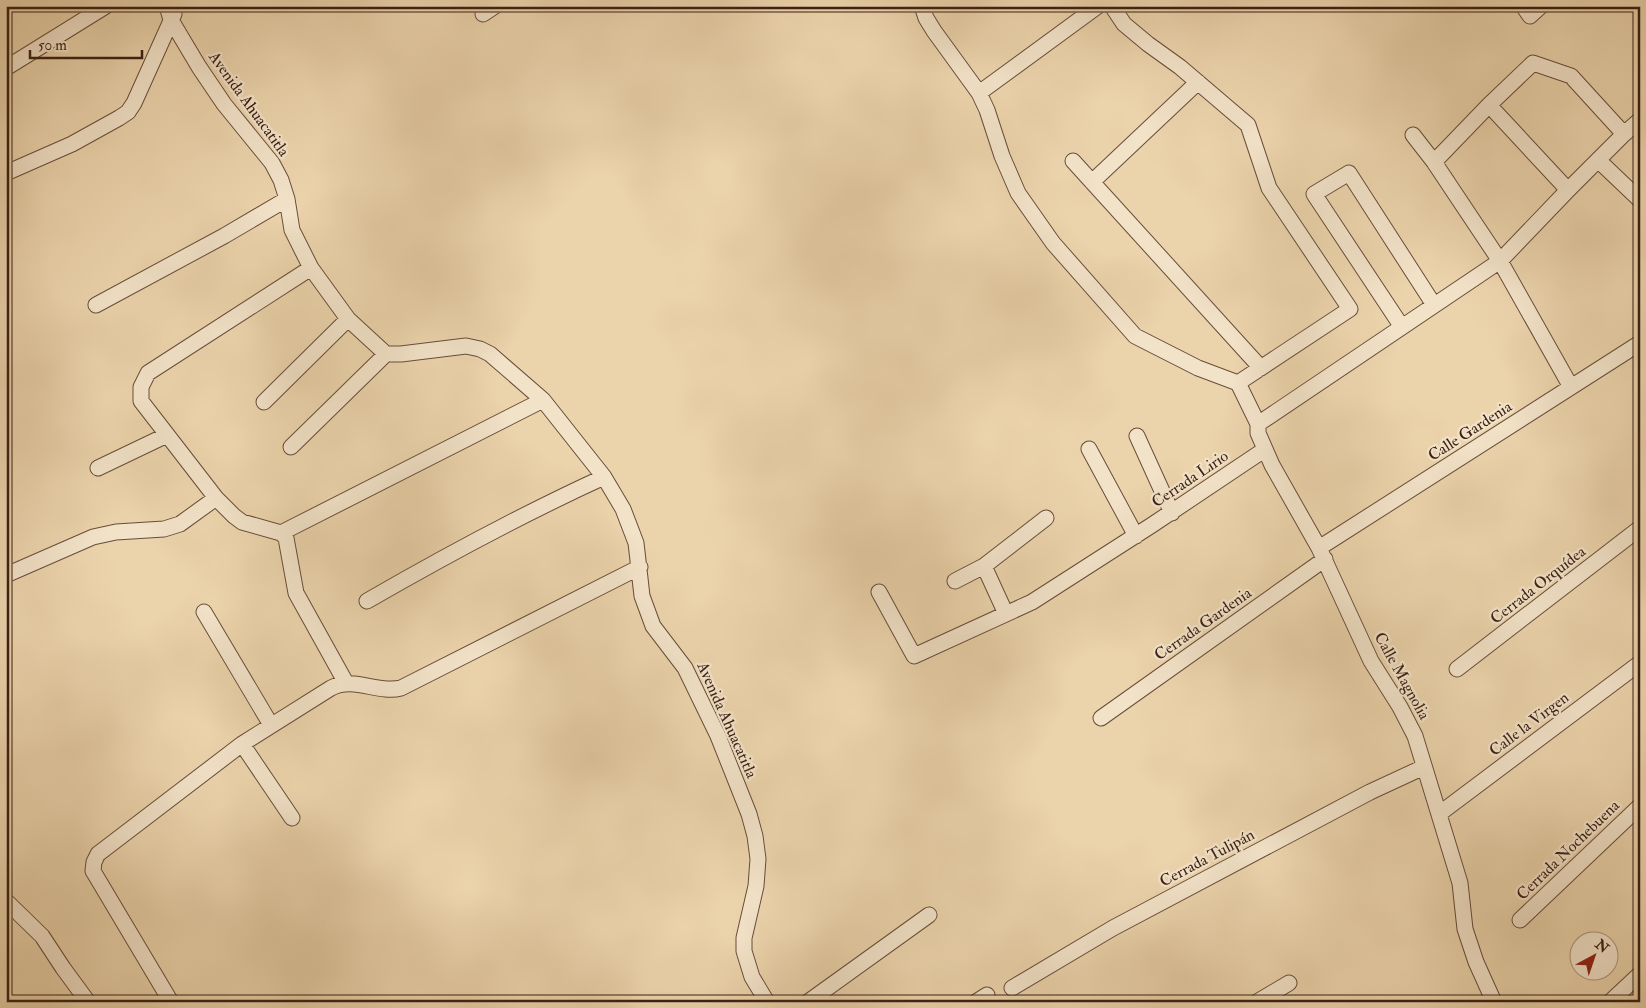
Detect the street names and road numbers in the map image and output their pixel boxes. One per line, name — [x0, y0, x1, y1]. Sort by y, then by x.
street label: Avenida Ahuacatitla — [204, 47, 294, 161]
street label: Calle Gardenia — [1424, 396, 1516, 466]
street label: Cerrada Lirio — [1148, 446, 1232, 512]
street label: Cerrada Orquídea — [1486, 541, 1590, 628]
street label: Cerrada Gardenia — [1150, 583, 1256, 665]
street label: Calle Magnolia — [1370, 629, 1434, 724]
street label: Avenida Ahuacatitla — [692, 658, 762, 782]
street label: Calle la Virgen — [1485, 688, 1573, 760]
street label: Cerrada Nochebuena — [1512, 795, 1624, 904]
street label: Cerrada Tulipán — [1156, 825, 1258, 892]

